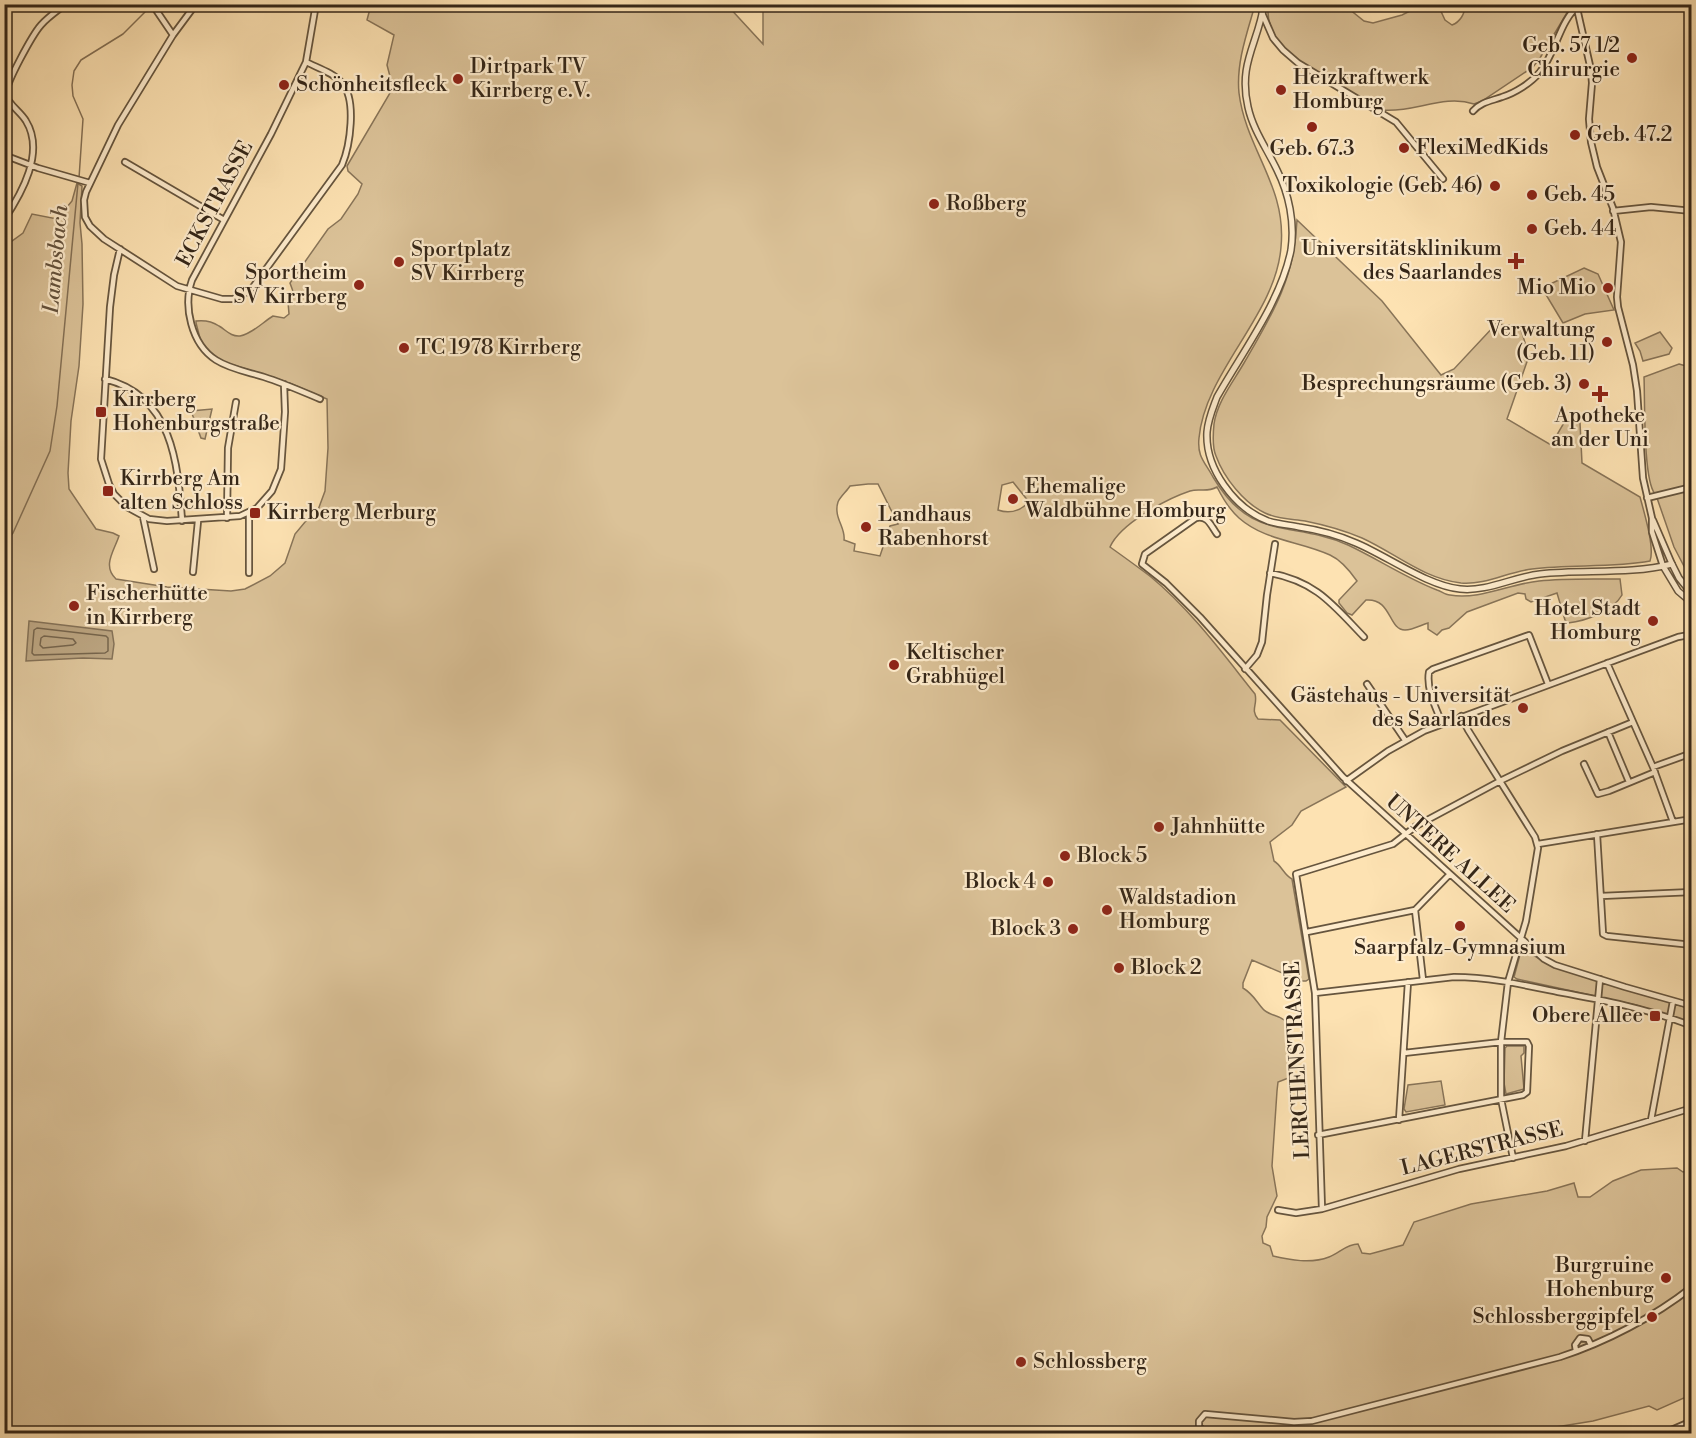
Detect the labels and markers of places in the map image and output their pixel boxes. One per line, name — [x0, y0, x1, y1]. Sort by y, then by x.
place label: Geb. 57 1/2 Chirurgie — [1522, 33, 1620, 83]
marker: Geb. 57 1/2 Chirurgie — [1625, 51, 1639, 65]
place label: Dirtpark TV Kirrberg e.V. — [470, 54, 591, 104]
place label: Heizkraftwerk Homburg — [1293, 65, 1430, 115]
place label: Schönheitsfleck — [296, 72, 448, 98]
marker: Dirtpark TV Kirrberg e.V. — [451, 72, 465, 86]
marker: Schönheitsfleck — [277, 78, 291, 92]
marker: Heizkraftwerk Homburg — [1274, 83, 1288, 97]
marker: Geb. 67.3 — [1305, 120, 1319, 134]
place label: Geb. 47.2 — [1587, 122, 1673, 148]
marker: Geb. 47.2 — [1568, 128, 1582, 142]
place label: FlexiMedKids — [1416, 135, 1549, 161]
place label: Geb. 67.3 — [1269, 136, 1355, 162]
marker: FlexiMedKids — [1397, 141, 1411, 155]
place label: Toxikologie (Geb. 46) — [1283, 173, 1483, 199]
marker: Toxikologie (Geb. 46) — [1488, 179, 1502, 193]
place label: Geb. 45 — [1544, 182, 1615, 208]
marker: Geb. 45 — [1525, 188, 1539, 202]
place label: Roßberg — [946, 191, 1026, 217]
marker: Roßberg — [927, 197, 941, 211]
place label: Geb. 44 — [1544, 216, 1617, 242]
marker: Geb. 44 — [1525, 222, 1539, 236]
place label: Universitätsklinikum des Saarlandes — [1301, 236, 1502, 286]
place label: Sportplatz SV Kirrberg — [411, 237, 525, 287]
marker: Universitätsklinikum des Saarlandes — [1507, 252, 1525, 270]
marker: Sportplatz SV Kirrberg — [392, 255, 406, 269]
place label: Sportheim SV Kirrberg — [234, 260, 347, 310]
place label: Mio Mio — [1517, 275, 1596, 301]
marker: Sportheim SV Kirrberg — [352, 278, 366, 292]
marker: Mio Mio — [1601, 281, 1615, 295]
place label: Verwaltung (Geb. 11) — [1486, 317, 1595, 367]
place label: TC 1978 Kirrberg — [416, 335, 581, 361]
marker: Verwaltung (Geb. 11) — [1600, 335, 1614, 349]
marker: TC 1978 Kirrberg — [397, 341, 411, 355]
place label: Besprechungsräume (Geb. 3) — [1301, 371, 1572, 397]
marker: Besprechungsräume (Geb. 3) — [1577, 377, 1591, 391]
place label: Kirrberg Hohenburgstraße — [113, 387, 280, 437]
marker: Apotheke an der Uni — [1593, 387, 1607, 401]
place label: Apotheke an der Uni — [1551, 403, 1649, 453]
marker: Kirrberg Hohenburgstraße — [94, 405, 108, 419]
place label: Kirrberg Am alten Schloss — [120, 466, 243, 516]
place label: Ehemalige Waldbühne Homburg — [1024, 474, 1226, 524]
marker: Kirrberg Am alten Schloss — [101, 484, 115, 498]
marker: Ehemalige Waldbühne Homburg — [1006, 492, 1020, 506]
place label: Kirrberg Merburg — [267, 500, 436, 526]
place label: Landhaus Rabenhorst — [878, 502, 989, 552]
marker: Kirrberg Merburg — [248, 506, 262, 520]
marker: Landhaus Rabenhorst — [859, 520, 873, 534]
place label: Fischerhütte in Kirrberg — [86, 581, 208, 631]
place label: Hotel Stadt Homburg — [1534, 596, 1642, 646]
marker: Fischerhütte in Kirrberg — [67, 599, 81, 613]
marker: Hotel Stadt Homburg — [1646, 614, 1660, 628]
place label: Keltischer Grabhügel — [906, 640, 1005, 690]
marker: Keltischer Grabhügel — [887, 658, 901, 672]
place label: Gästehaus - Universität des Saarlandes — [1290, 683, 1512, 733]
marker: Gästehaus - Universität des Saarlandes — [1516, 701, 1530, 715]
place label: Jahnhütte — [1170, 814, 1265, 840]
marker: Jahnhütte — [1152, 820, 1166, 834]
place label: Block 5 — [1076, 843, 1147, 869]
marker: Block 5 — [1058, 849, 1072, 863]
place label: Block 4 — [964, 869, 1036, 895]
marker: Block 4 — [1041, 875, 1055, 889]
place label: Waldstadion Homburg — [1118, 885, 1237, 935]
marker: Waldstadion Homburg — [1100, 903, 1114, 917]
place label: Block 3 — [990, 916, 1061, 942]
marker: Saarpfalz-Gymnasium — [1453, 919, 1467, 933]
marker: Block 3 — [1066, 922, 1080, 936]
place label: Saarpfalz-Gymnasium — [1354, 935, 1566, 961]
place label: Block 2 — [1130, 955, 1202, 981]
marker: Block 2 — [1112, 961, 1126, 975]
place label: Obere Allee — [1532, 1003, 1643, 1029]
marker: Obere Allee — [1648, 1009, 1662, 1023]
place label: Burgruine Hohenburg — [1546, 1253, 1654, 1303]
marker: Burgruine Hohenburg — [1659, 1271, 1673, 1285]
place label: Schlossberggipfel — [1473, 1304, 1640, 1330]
marker: Schlossberggipfel — [1645, 1310, 1659, 1324]
place label: Schlossberg — [1033, 1349, 1147, 1375]
marker: Schlossberg — [1014, 1355, 1028, 1369]

